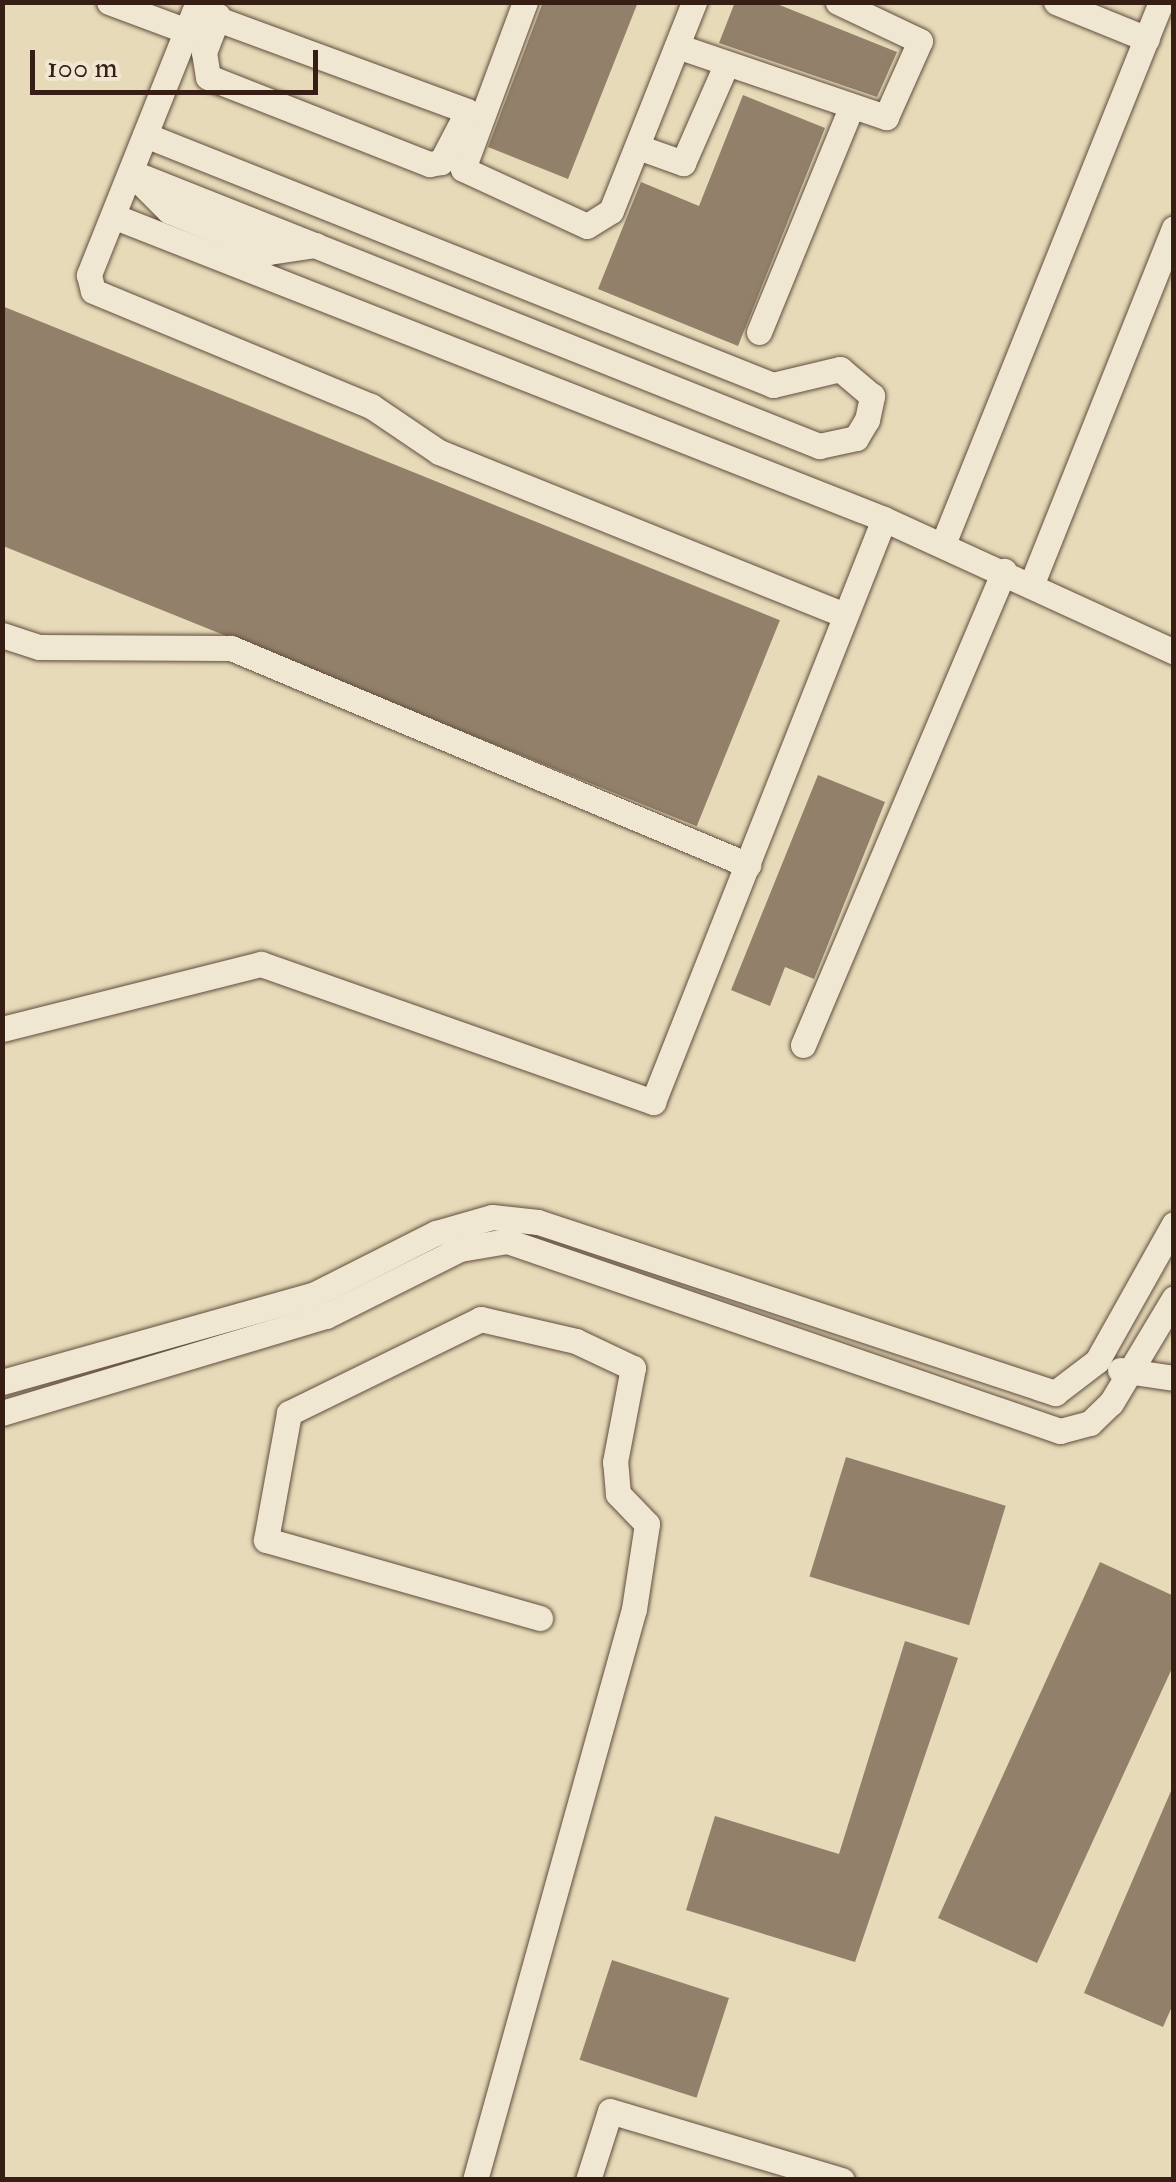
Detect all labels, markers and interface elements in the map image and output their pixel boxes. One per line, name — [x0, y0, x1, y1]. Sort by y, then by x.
scale bar — [35, 30, 322, 92]
text: 100 m — [47, 49, 118, 86]

